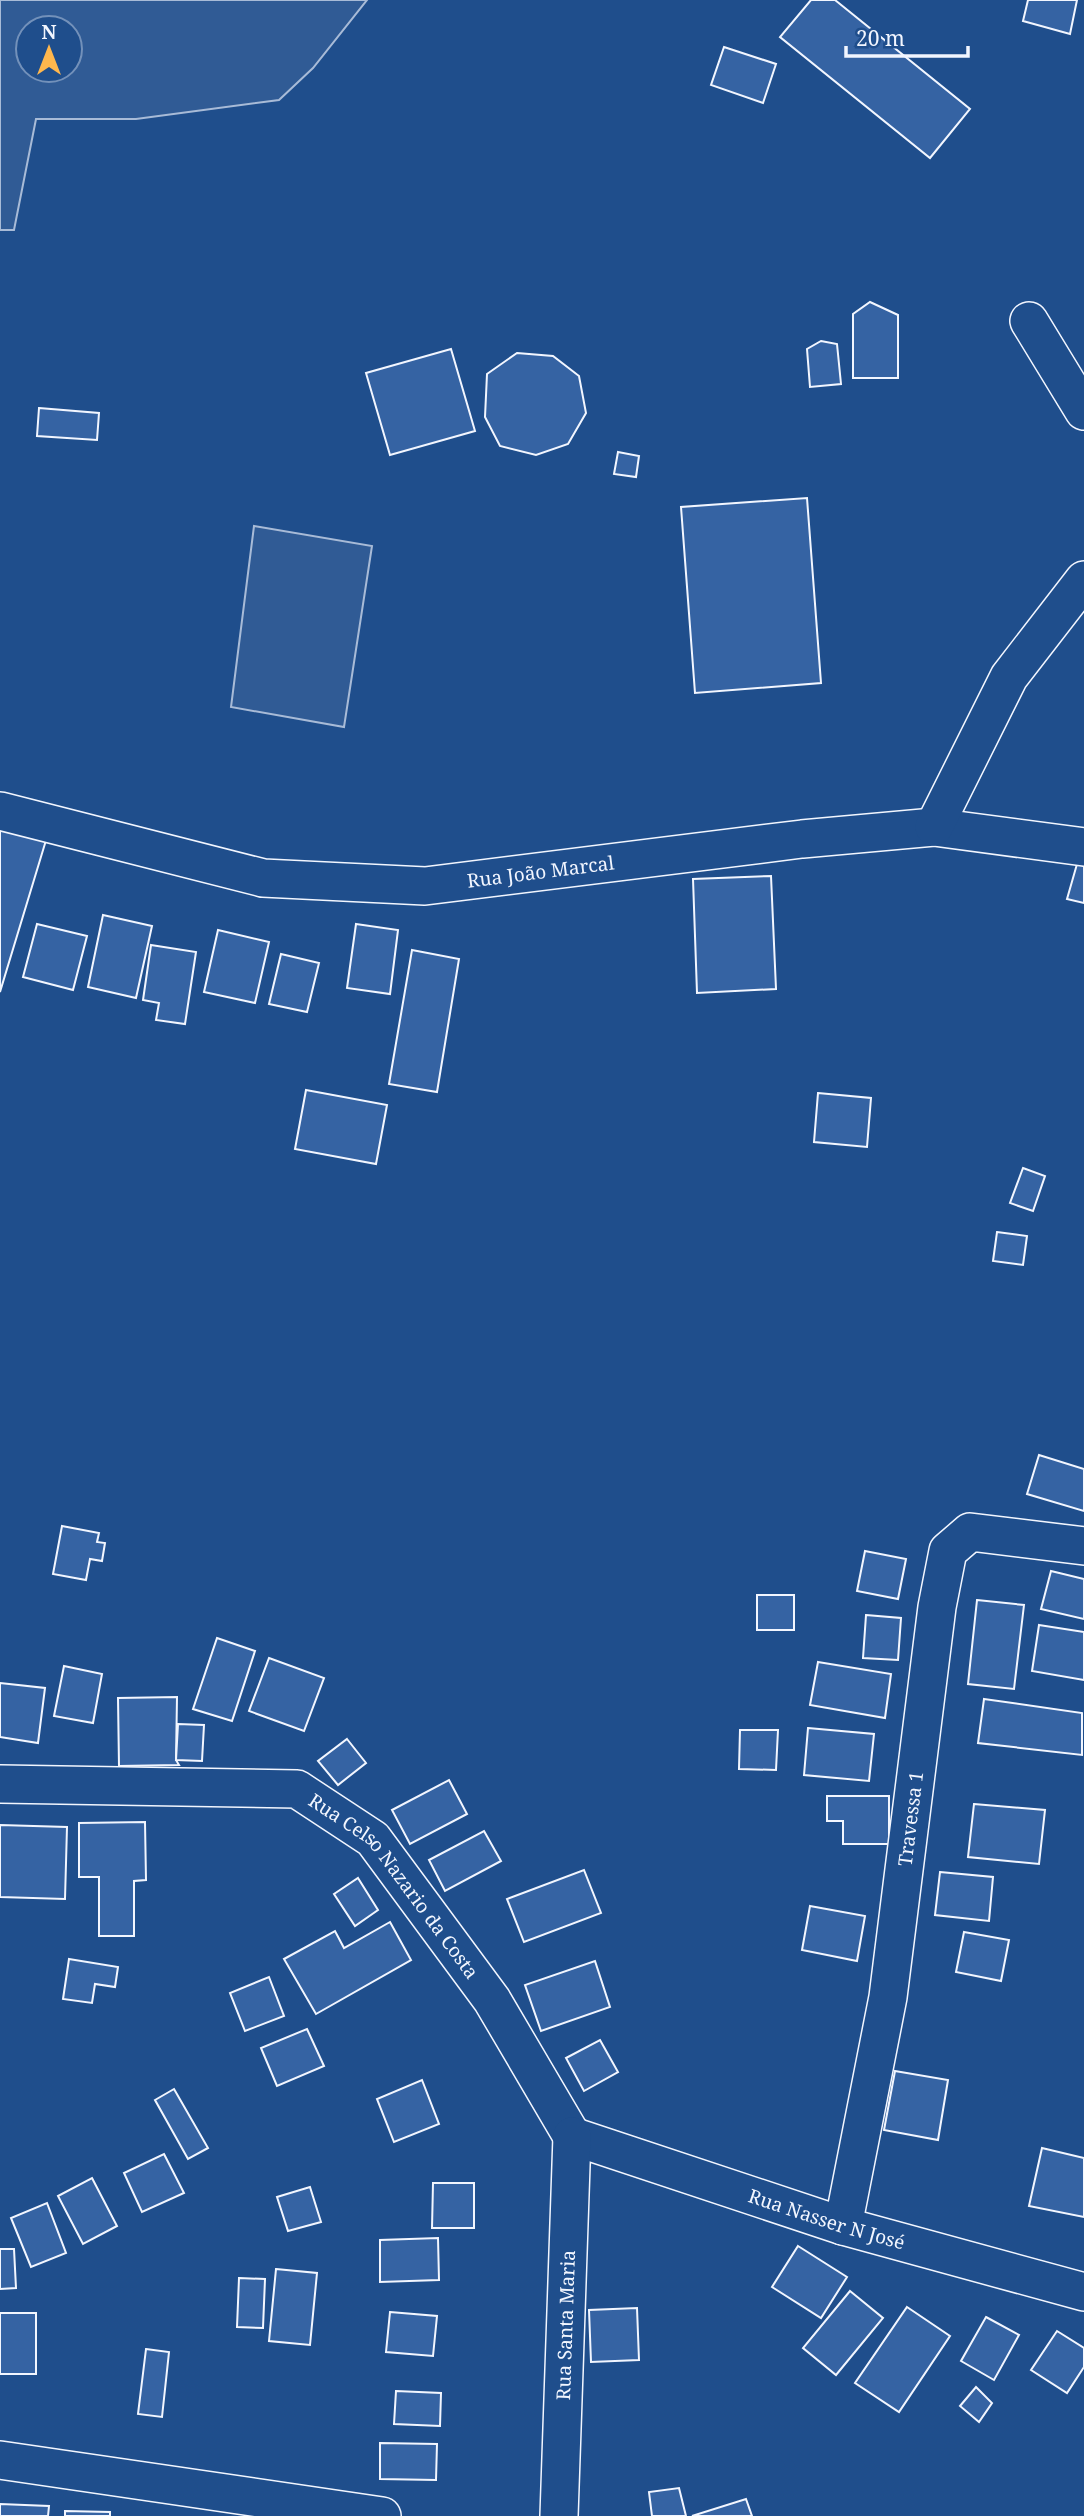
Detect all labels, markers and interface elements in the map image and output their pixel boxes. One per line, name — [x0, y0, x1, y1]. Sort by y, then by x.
north arrow — [14, 14, 84, 84]
scale bar — [846, 14, 968, 58]
text: N — [42, 19, 57, 45]
text: 20 m — [856, 24, 905, 52]
street label: Rua João Marcal — [465, 850, 616, 894]
street label: Travessa 1 — [892, 1770, 929, 1868]
street label: Rua Celso Nazario da Costa — [304, 1787, 485, 1984]
street label: Rua Nasser N José — [745, 2183, 908, 2255]
street label: Rua Santa Maria — [550, 2250, 581, 2401]

